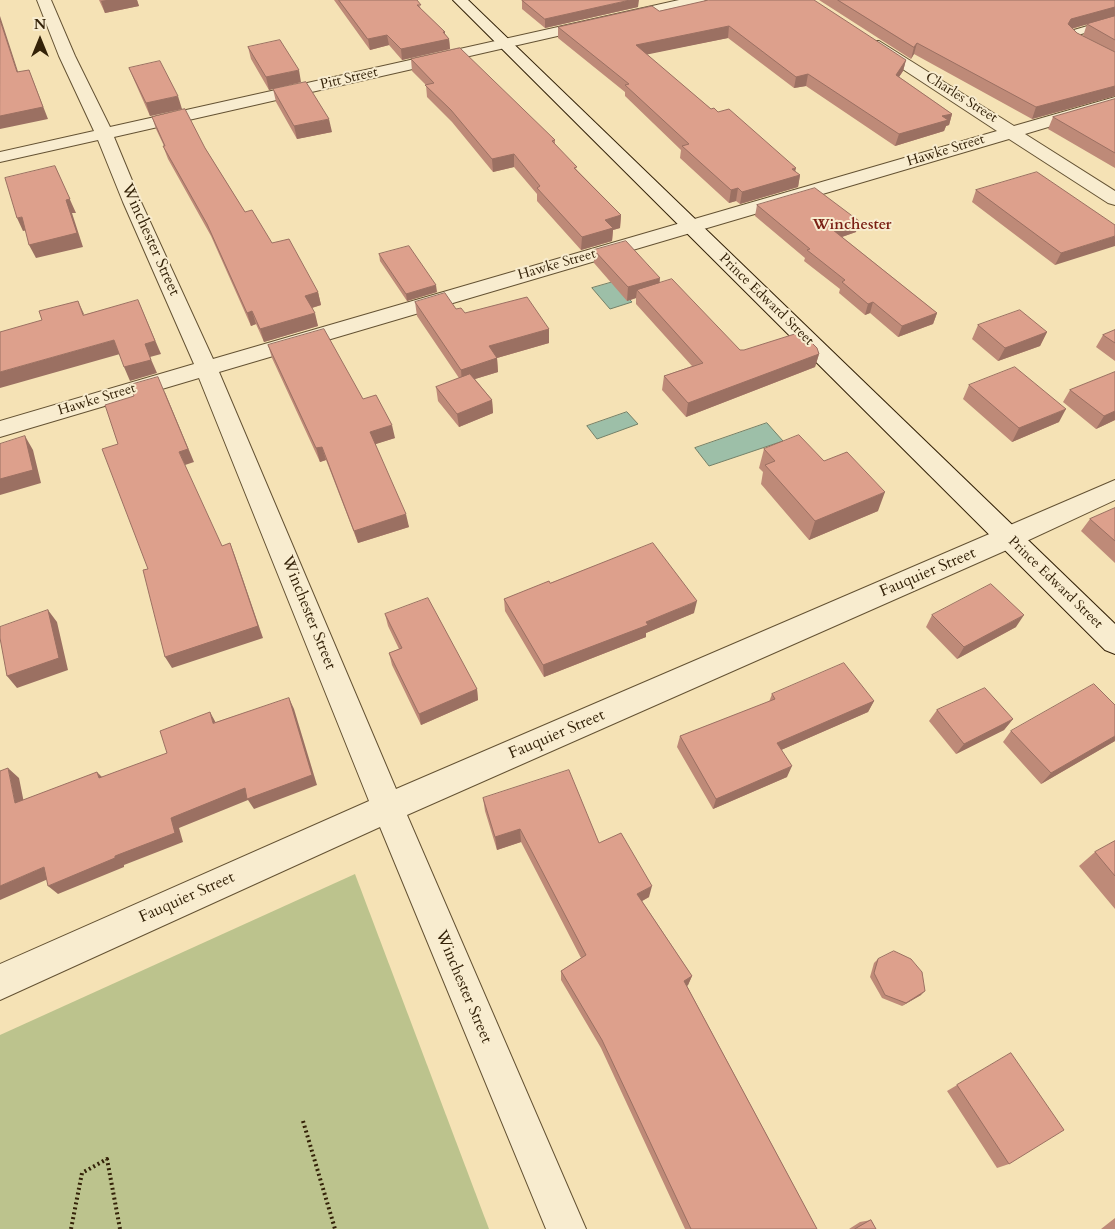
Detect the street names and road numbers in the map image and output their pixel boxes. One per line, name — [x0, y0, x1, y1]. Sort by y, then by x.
street label: Pitt Street — [319, 64, 379, 94]
street label: Charles Street — [922, 69, 1000, 127]
street label: Hawke Street — [905, 131, 987, 171]
street label: Winchester Street — [117, 181, 183, 299]
street label: Hawke Street — [516, 246, 598, 284]
street label: Prince Edward Street — [715, 250, 817, 350]
street label: Hawke Street — [56, 380, 138, 420]
street label: Prince Edward Street — [1004, 533, 1106, 633]
street label: Fauquier Street — [877, 544, 979, 602]
street label: Winchester Street — [276, 553, 340, 673]
street label: Fauquier Street — [506, 706, 608, 764]
street label: Fauquier Street — [136, 868, 238, 928]
street label: Winchester Street — [431, 928, 495, 1046]

